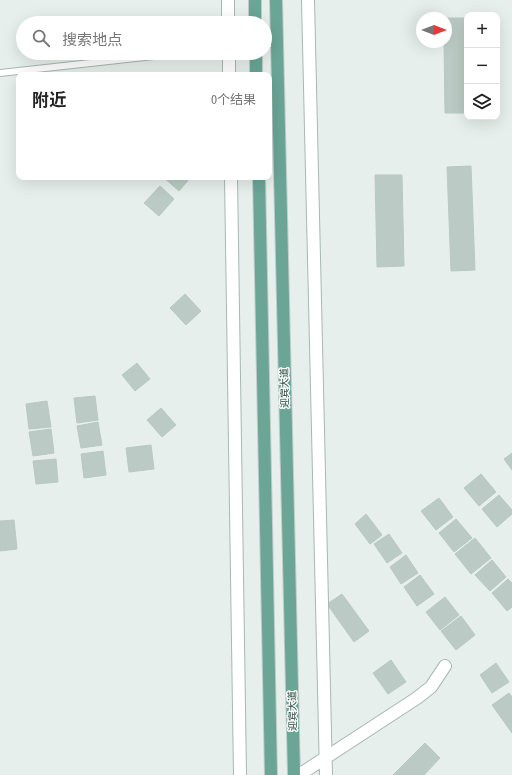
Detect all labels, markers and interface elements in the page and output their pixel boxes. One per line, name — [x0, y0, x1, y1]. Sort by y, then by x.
north arrow — [416, 12, 452, 48]
map controls — [464, 12, 500, 120]
button: + — [464, 12, 500, 48]
search box — [16, 16, 272, 60]
icon: search — [30, 27, 52, 49]
text: 搜索地点 — [62, 31, 122, 48]
button: − — [464, 48, 500, 84]
button: layers — [464, 84, 500, 120]
text: 附近 — [32, 90, 66, 110]
text: 0个结果 — [211, 92, 256, 107]
street label: 迎宾大道 — [279, 368, 290, 408]
street label: 迎宾大道 — [287, 691, 298, 731]

